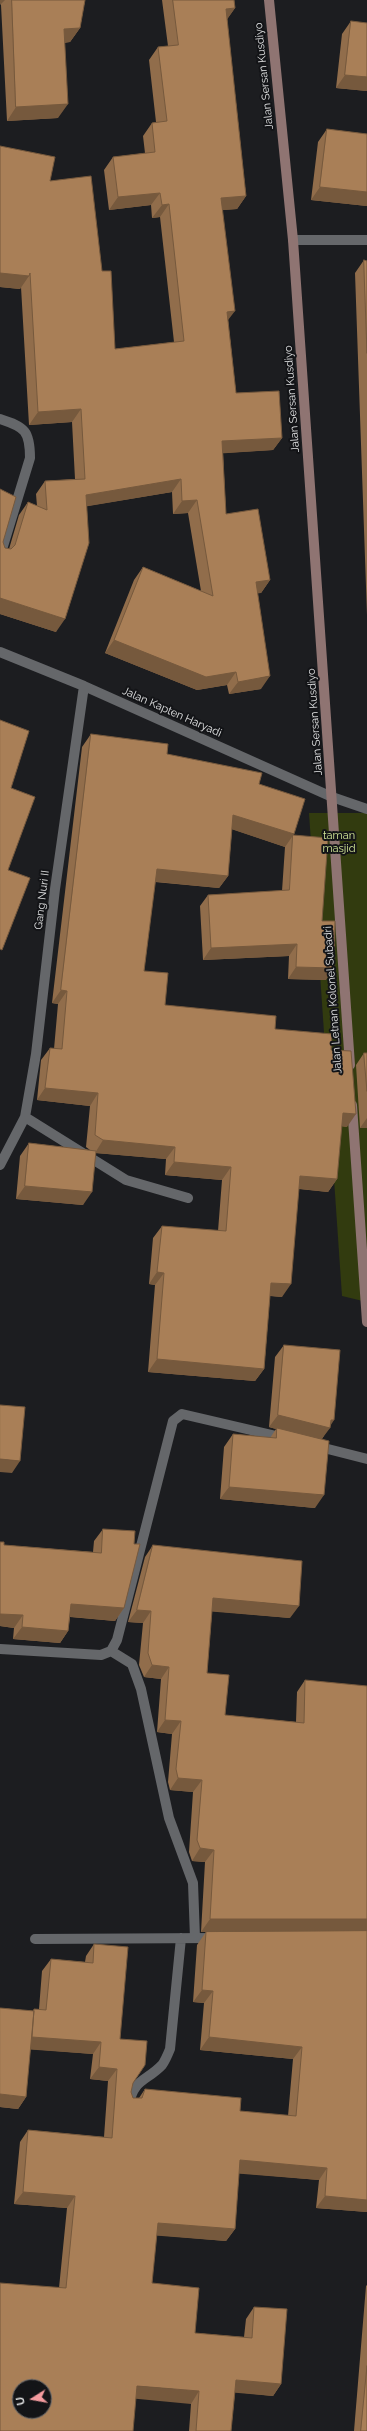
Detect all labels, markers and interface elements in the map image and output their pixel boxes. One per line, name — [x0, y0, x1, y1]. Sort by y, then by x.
street label: Jalan Sersan Kusdiyo — [252, 22, 276, 130]
street label: Jalan Sersan Kusdiyo — [282, 345, 302, 453]
street label: Jalan Sersan Kusdiyo — [305, 668, 325, 776]
street label: Jalan Kapten Haryadi — [120, 684, 224, 740]
park label: taman masjid — [322, 829, 356, 855]
street label: Gang Nuri II — [32, 870, 52, 930]
street label: Jalan Letnan Kolonel Subadri — [321, 926, 345, 1074]
north arrow — [12, 2379, 52, 2419]
text: U — [14, 2396, 28, 2406]

